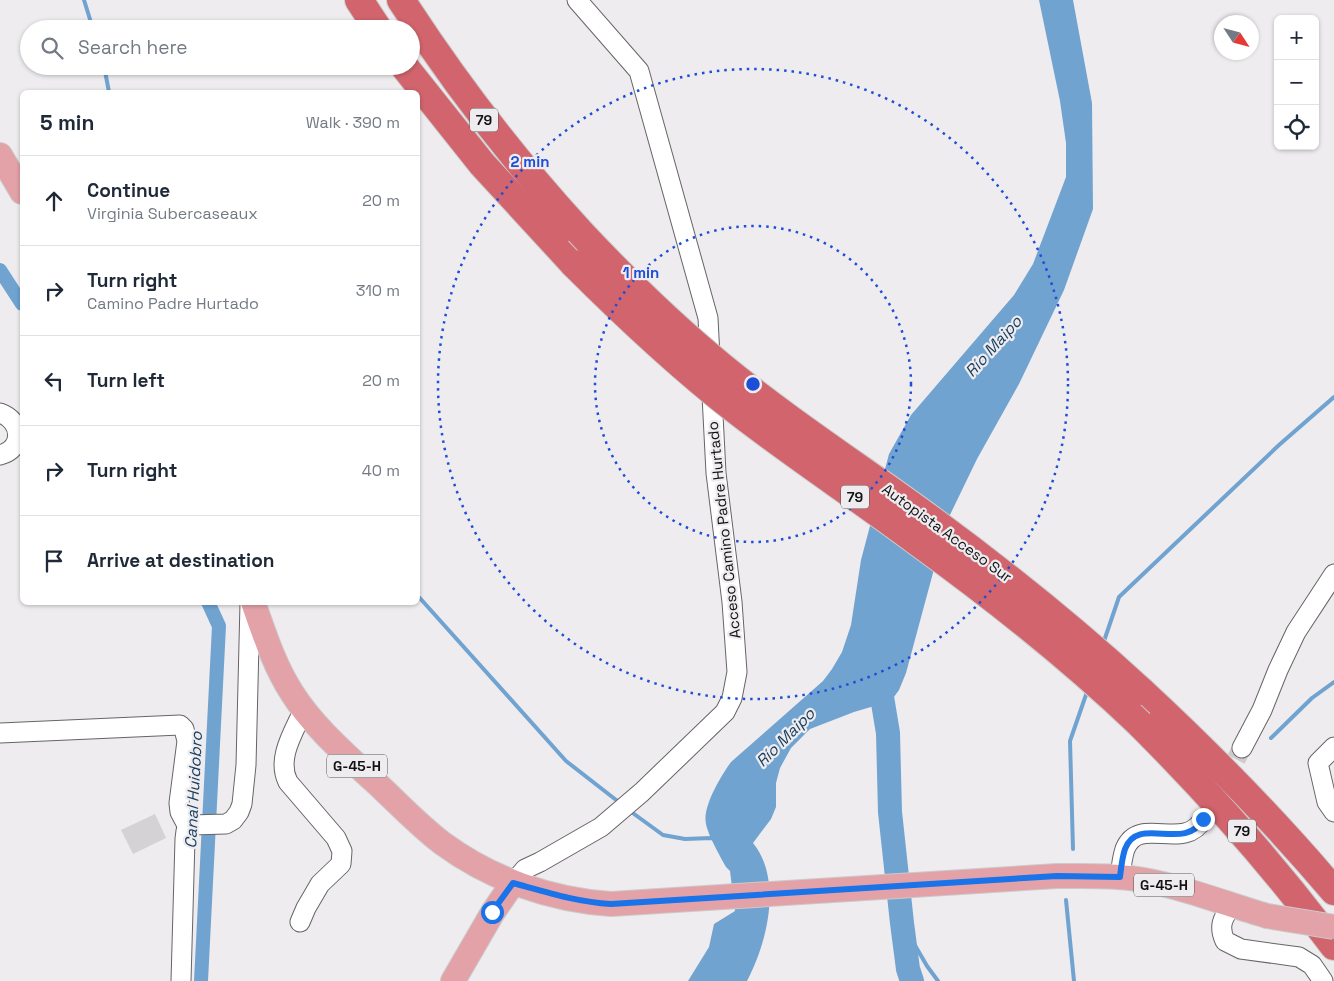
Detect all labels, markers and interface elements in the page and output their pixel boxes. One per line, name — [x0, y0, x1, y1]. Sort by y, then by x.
north arrow — [1214, 15, 1259, 60]
map controls — [1274, 15, 1319, 150]
button: + — [1274, 15, 1319, 60]
search box — [20, 20, 420, 75]
icon: search — [38, 34, 66, 62]
text: Search here — [78, 35, 188, 60]
button: − — [1274, 60, 1319, 105]
button: locate — [1274, 105, 1319, 150]
road number: 79 — [470, 108, 498, 132]
text: 5 min — [40, 109, 94, 136]
text: Walk · 390 m — [306, 112, 400, 133]
text: 2 min — [511, 152, 549, 171]
text: Continue — [87, 178, 170, 203]
icon: ahead — [40, 187, 68, 215]
text: 20 m — [362, 190, 400, 211]
text: Virginia Subercaseaux — [87, 203, 258, 224]
text: 1 min — [623, 263, 659, 282]
text: Turn right — [87, 268, 177, 293]
icon: right — [40, 277, 68, 305]
text: 310 m — [356, 280, 400, 301]
text: Camino Padre Hurtado — [87, 293, 259, 314]
water label: Río Maipo — [960, 311, 1027, 381]
icon: left — [40, 367, 68, 395]
text: Turn left — [87, 368, 165, 393]
text: 20 m — [362, 370, 400, 391]
centre of rings — [744, 375, 762, 393]
street label: Acceso Camino Padre Hurtado — [703, 420, 744, 640]
icon: right — [40, 457, 68, 485]
text: Turn right — [87, 458, 177, 483]
text: 40 m — [362, 460, 400, 481]
street label: Autopista Acceso Sur — [879, 479, 1016, 586]
road number: 79 — [841, 486, 869, 508]
icon: arrive — [40, 547, 68, 575]
text: Arrive at destination — [87, 548, 275, 573]
water label: Río Maipo — [751, 703, 820, 771]
water label: Canal Huidobro — [180, 730, 207, 849]
road number: G-45-H — [327, 754, 387, 778]
route end — [1192, 808, 1215, 831]
road number: 79 — [1228, 819, 1256, 842]
road number: G-45-H — [1134, 874, 1194, 896]
route start — [481, 901, 504, 924]

